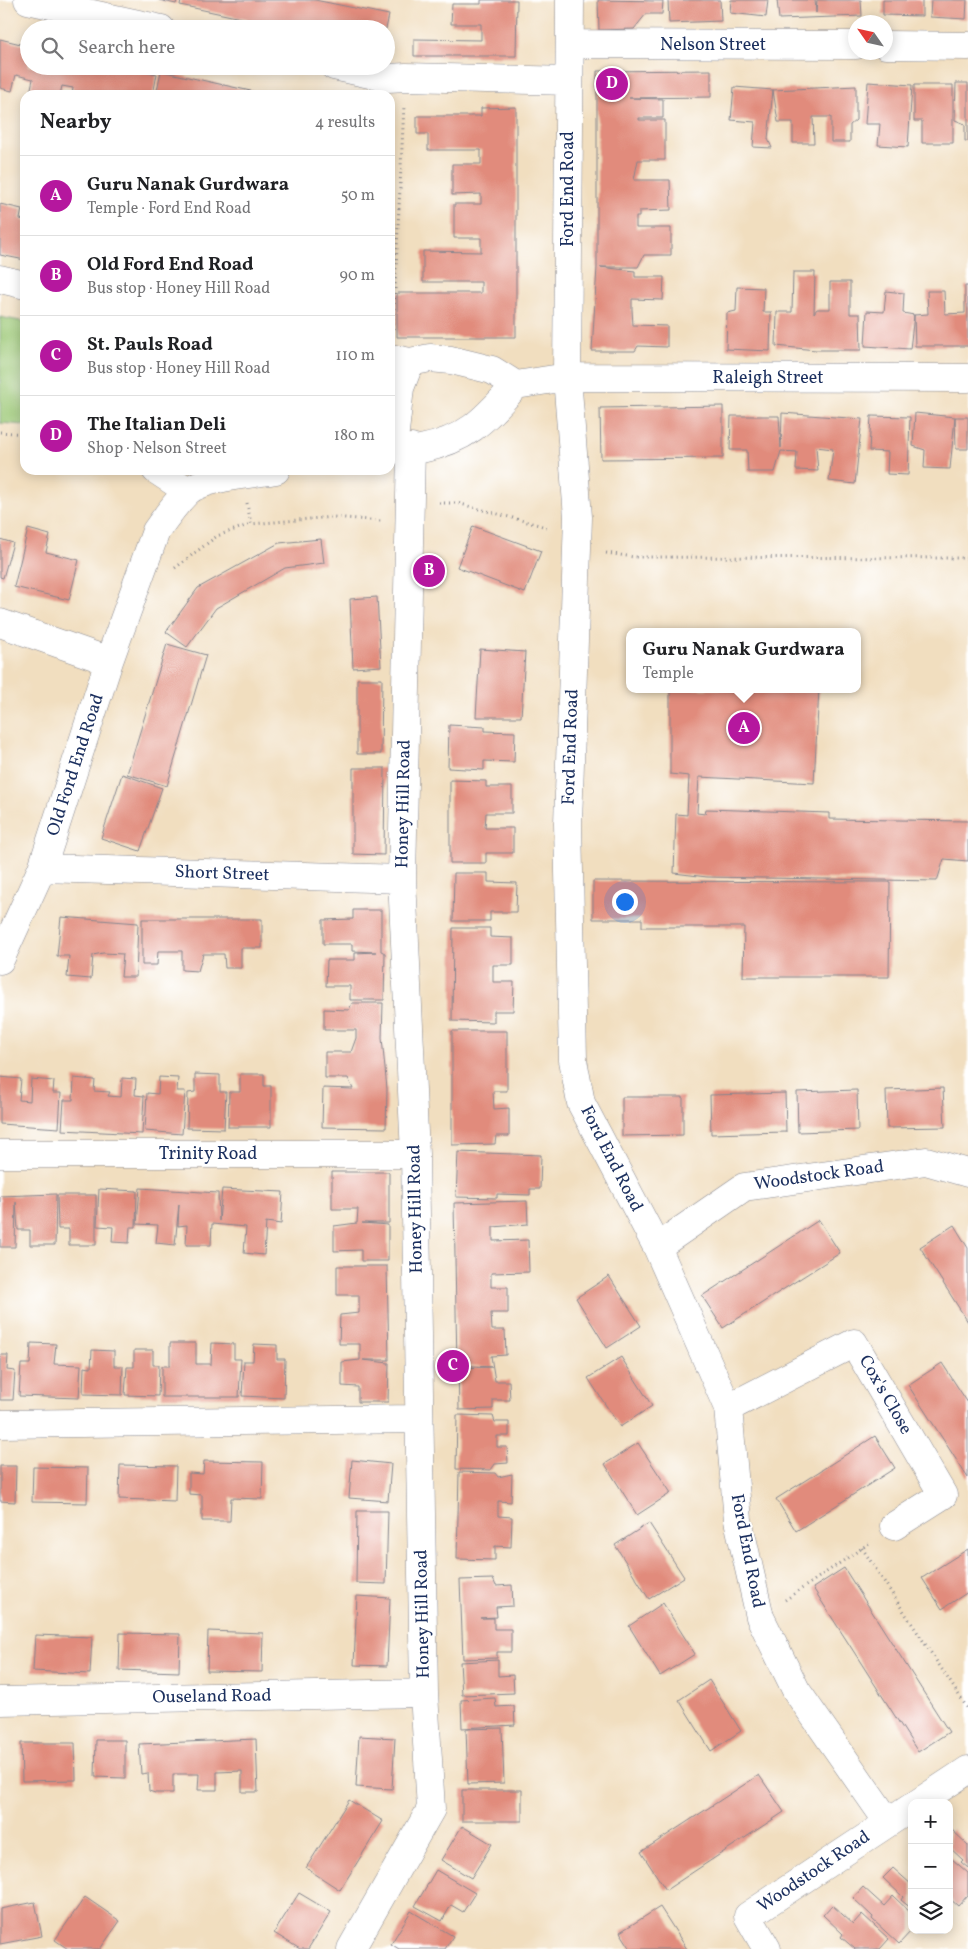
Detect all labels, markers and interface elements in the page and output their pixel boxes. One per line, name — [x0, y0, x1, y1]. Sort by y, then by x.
north arrow — [848, 15, 893, 60]
search box — [20, 20, 395, 75]
street label: Nelson Street — [660, 33, 766, 58]
icon: search — [38, 34, 66, 62]
text: Search here — [78, 35, 175, 61]
pin: D — [596, 65, 628, 103]
text: Nearby — [40, 108, 111, 137]
text: 4 results — [315, 112, 375, 134]
street label: Ford End Road — [556, 131, 581, 247]
text: Guru Nanak Gurdwara — [87, 172, 289, 198]
text: A — [50, 185, 62, 207]
text: 50 m — [341, 185, 375, 207]
text: Temple · Ford End Road — [87, 198, 251, 220]
text: Old Ford End Road — [87, 252, 254, 278]
text: B — [51, 265, 61, 287]
text: 90 m — [339, 265, 375, 287]
text: Bus stop · Honey Hill Road — [87, 278, 270, 300]
text: St. Pauls Road — [87, 332, 213, 358]
text: C — [51, 345, 61, 367]
text: 110 m — [336, 345, 375, 367]
text: Bus stop · Honey Hill Road — [87, 358, 270, 380]
street label: Raleigh Street — [712, 366, 824, 391]
text: The Italian Deli — [87, 412, 226, 438]
text: D — [50, 425, 62, 447]
text: 180 m — [334, 425, 375, 447]
text: Shop · Nelson Street — [87, 438, 227, 460]
pin: B — [413, 552, 445, 590]
popup — [626, 628, 861, 693]
text: Guru Nanak Gurdwara — [642, 637, 845, 663]
text: Temple — [642, 663, 694, 685]
street label: Ford End Road — [556, 689, 586, 805]
street label: Old Ford End Road — [41, 691, 111, 839]
pin: A — [728, 709, 760, 747]
street label: Honey Hill Road — [390, 739, 418, 869]
street label: Short Street — [174, 860, 270, 888]
your location — [612, 889, 638, 915]
street label: Ford End Road — [574, 1102, 648, 1216]
street label: Trinity Road — [159, 1142, 257, 1167]
street label: Honey Hill Road — [402, 1144, 430, 1274]
street label: Woodstock Road — [752, 1155, 886, 1197]
pin: C — [437, 1347, 469, 1385]
street label: Cox's Close — [852, 1351, 918, 1439]
street label: Ford End Road — [724, 1492, 770, 1610]
street label: Honey Hill Road — [409, 1549, 437, 1679]
street label: Ouseland Road — [152, 1683, 272, 1711]
map controls — [908, 1799, 953, 1934]
button: + — [908, 1799, 953, 1844]
street label: Woodstock Road — [753, 1825, 875, 1919]
button: − — [908, 1844, 953, 1889]
button: layers — [908, 1889, 953, 1934]

